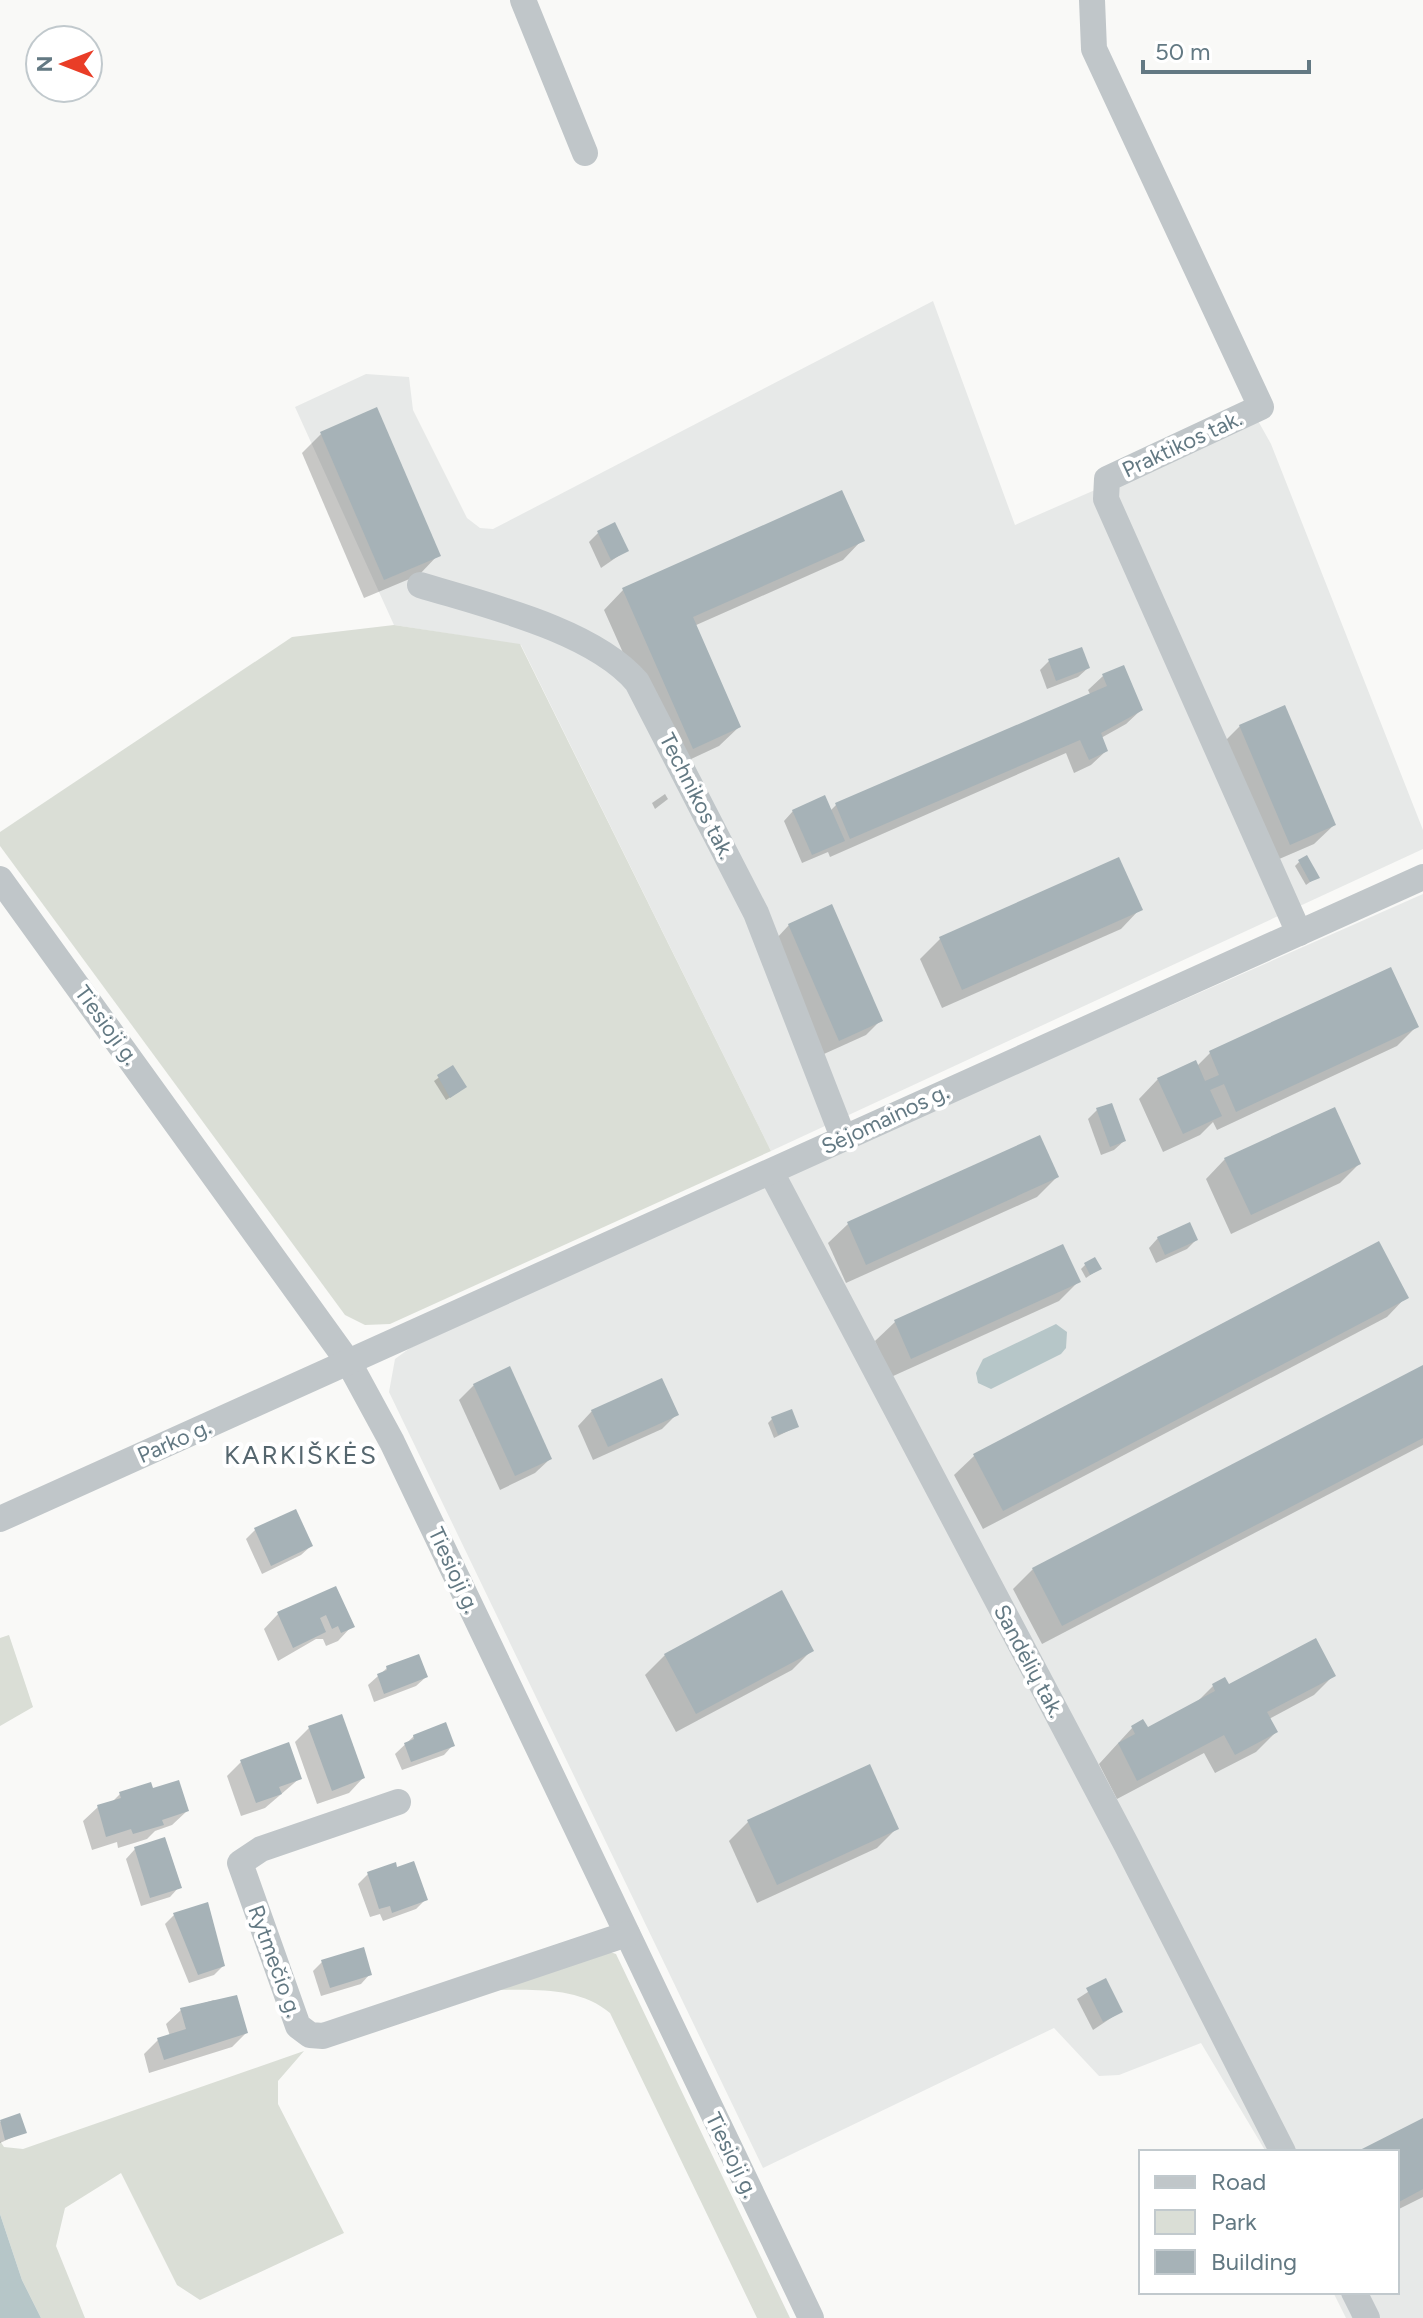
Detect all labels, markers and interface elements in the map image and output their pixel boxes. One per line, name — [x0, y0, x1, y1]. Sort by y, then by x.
north arrow — [24, 24, 104, 104]
scale bar — [1143, 24, 1309, 74]
text: 50 m — [1155, 37, 1211, 66]
text: N — [31, 55, 58, 73]
street label: Praktikos tak. — [1118, 405, 1246, 483]
street label: Technikos tak. — [654, 728, 740, 864]
street label: Tiesioji g. — [69, 980, 145, 1070]
street label: Sėjomainos g. — [817, 1078, 953, 1160]
street label: Parko g. — [133, 1413, 215, 1469]
district label: KARKIŠKĖS — [224, 1439, 378, 1471]
street label: Tiesioji g. — [422, 1523, 486, 1617]
street label: Sandėlių tak. — [988, 1600, 1070, 1722]
street label: Rytmečio g. — [242, 1901, 308, 2021]
street label: Tiesioji g. — [700, 2108, 764, 2202]
legend — [1139, 2150, 1399, 2294]
text: Road — [1211, 2167, 1266, 2196]
text: Park — [1211, 2207, 1257, 2236]
text: Building — [1211, 2247, 1297, 2276]

